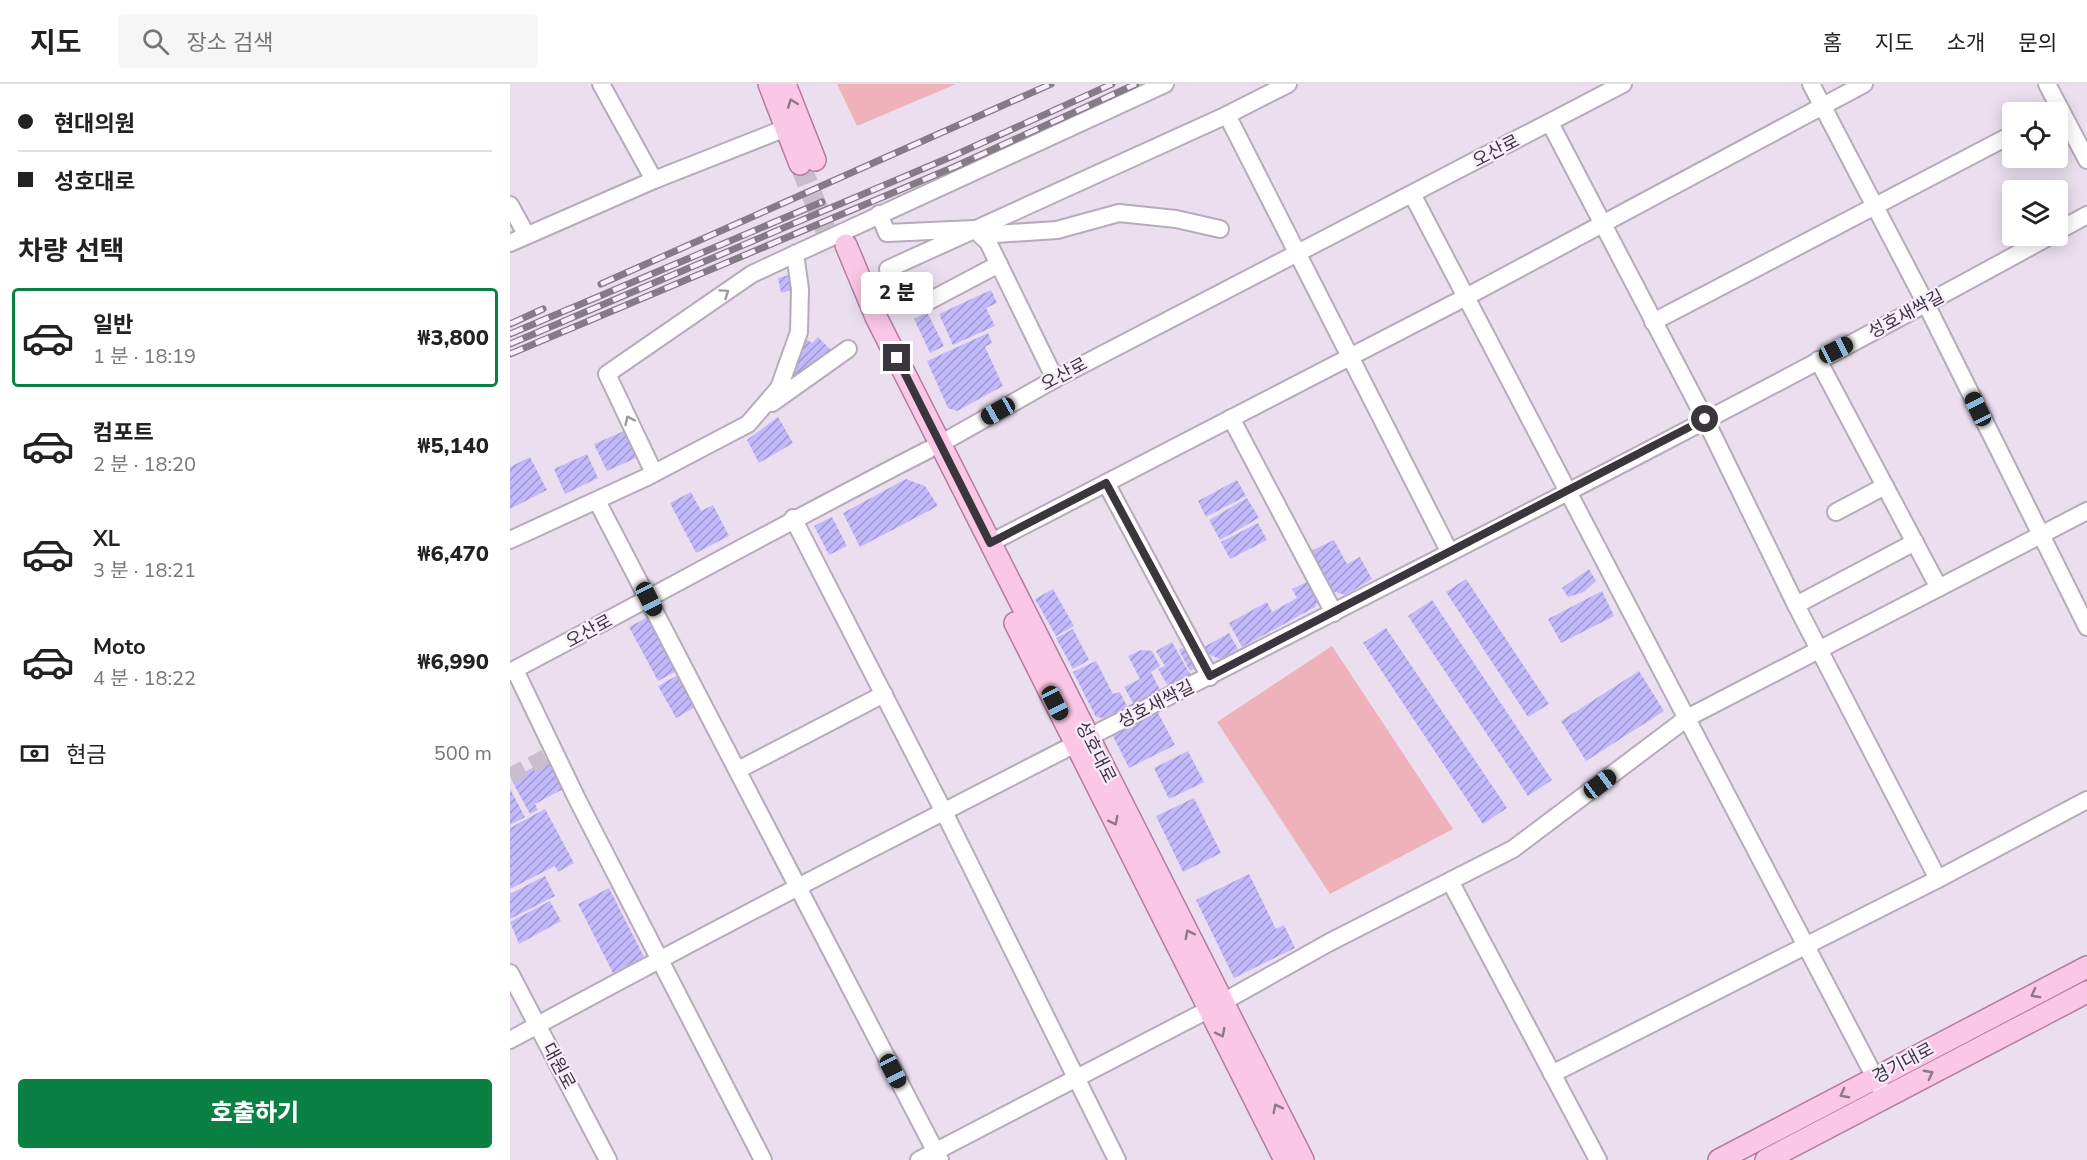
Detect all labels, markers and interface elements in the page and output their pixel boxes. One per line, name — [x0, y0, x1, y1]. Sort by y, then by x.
search box — [118, 14, 538, 68]
text: 지도 — [30, 24, 82, 62]
icon: search — [139, 25, 172, 58]
text: 장소 검색 — [187, 28, 273, 58]
text: 홈 — [1823, 29, 1842, 57]
text: 지도 — [1875, 29, 1914, 57]
text: 소개 — [1947, 29, 1985, 57]
text: 문의 — [2018, 29, 2057, 57]
one-way arrow — [787, 98, 800, 108]
map controls — [2002, 102, 2068, 246]
button: locate — [2002, 102, 2068, 168]
text: 현대의원 — [54, 109, 135, 139]
street label: 오산로 — [1468, 129, 1524, 173]
text: 성호대로 — [54, 167, 135, 197]
button: layers — [2002, 180, 2068, 246]
text: 차량 선택 — [18, 233, 125, 270]
callout: 2 분 — [861, 271, 933, 313]
text: 2 분 — [879, 279, 915, 306]
street label: 성호새싹길 — [1864, 284, 1948, 344]
one-way arrow — [719, 289, 730, 300]
text: 일반 — [93, 310, 133, 340]
icon: car — [21, 311, 75, 365]
text: ₩3,800 — [417, 323, 489, 353]
car — [1816, 334, 1856, 366]
text: 1 분 · 18:19 — [93, 343, 196, 370]
route end — [883, 344, 910, 371]
street label: 오산로 — [1036, 352, 1092, 396]
car — [1962, 389, 1994, 429]
car — [978, 394, 1018, 428]
route start — [1691, 405, 1718, 432]
one-way arrow — [624, 416, 636, 427]
text: 컴포트 — [93, 418, 154, 448]
icon: car — [21, 419, 75, 473]
text: ₩5,140 — [417, 431, 489, 461]
text: 2 분 · 18:20 — [93, 451, 196, 478]
text: XL — [93, 524, 120, 554]
icon: car — [21, 527, 75, 581]
text: ₩6,470 — [417, 539, 489, 569]
text: 3 분 · 18:21 — [93, 557, 196, 584]
car — [633, 579, 665, 619]
street label: 오산로 — [561, 609, 617, 653]
text: Moto — [93, 632, 146, 662]
icon: car — [21, 635, 75, 689]
text: ₩6,990 — [417, 647, 489, 677]
text: 4 분 · 18:22 — [93, 665, 196, 692]
street label: 성호새싹길 — [1114, 675, 1198, 733]
car — [1039, 683, 1071, 723]
street label: 성호대로 — [1070, 717, 1122, 787]
icon: cash — [18, 737, 51, 770]
text: 현금 — [66, 740, 106, 770]
text: 500 m — [434, 740, 492, 767]
car — [1580, 766, 1620, 802]
one-way arrow — [1107, 815, 1119, 826]
one-way arrow — [1184, 929, 1196, 940]
one-way arrow — [2031, 987, 2041, 998]
one-way arrow — [1214, 1027, 1225, 1037]
street label: 경기대로 — [1868, 1037, 1938, 1089]
street label: 대원로 — [537, 1038, 581, 1094]
car — [877, 1051, 909, 1091]
one-way arrow — [1923, 1070, 1934, 1082]
button: 호출하기 — [18, 1079, 492, 1148]
one-way arrow — [1839, 1087, 1850, 1099]
one-way arrow — [1273, 1103, 1284, 1114]

